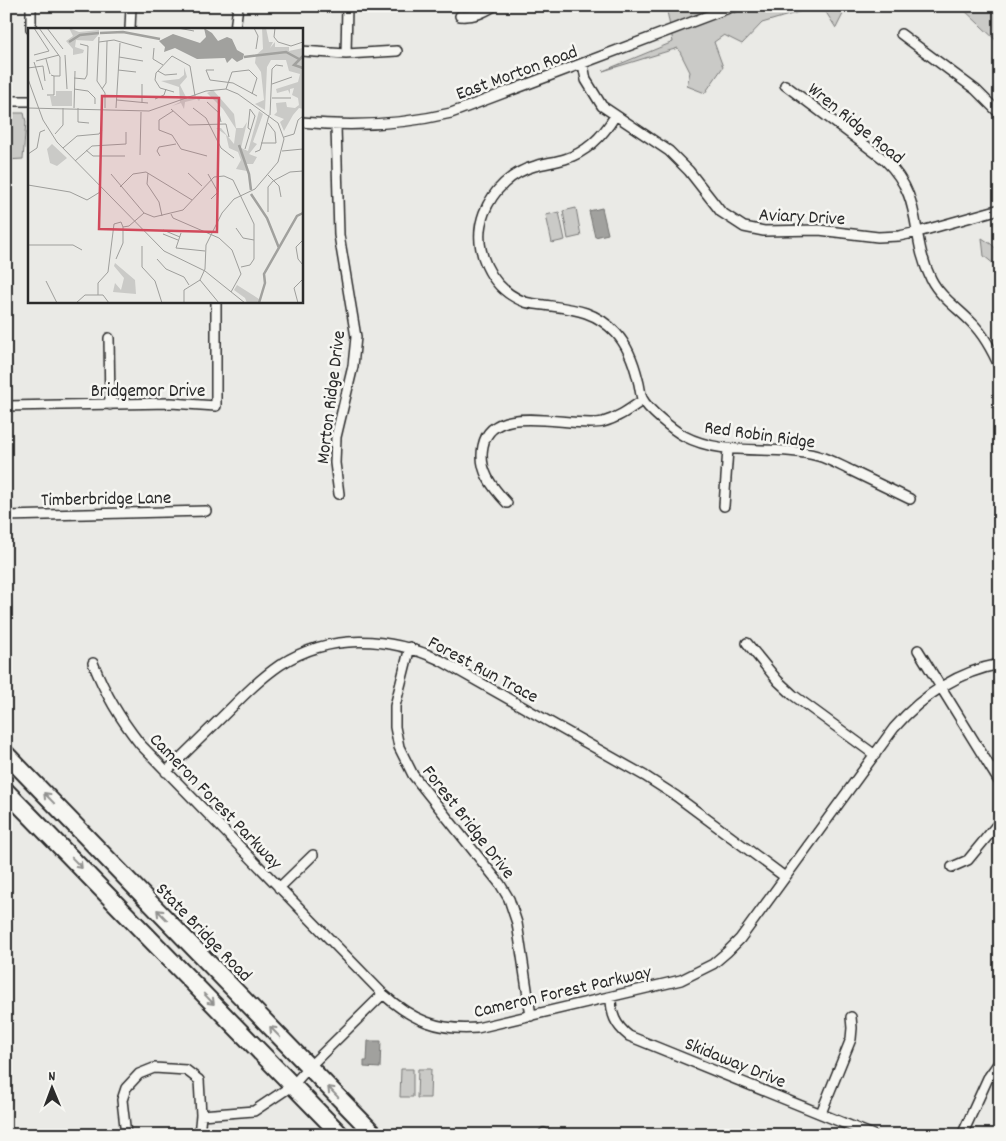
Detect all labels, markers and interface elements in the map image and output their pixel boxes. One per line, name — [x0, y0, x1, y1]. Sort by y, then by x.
inset map — [28, 28, 302, 302]
street label: East Morton Road — [453, 40, 582, 109]
street label: Wren Ridge Road — [801, 77, 909, 172]
street label: Aviary Drive — [758, 203, 846, 234]
street label: Morton Ridge Drive — [311, 329, 354, 466]
street label: Bridgemor Drive — [91, 379, 205, 406]
street label: Red Robin Ridge — [702, 415, 817, 458]
street label: Timberbridge Lane — [41, 486, 171, 515]
street label: Forest Run Trace — [422, 631, 542, 712]
street label: Cameron Forest Parkway — [142, 728, 287, 877]
street label: Forest Bridge Drive — [414, 761, 520, 886]
one-way arrow — [43, 792, 55, 804]
one-way arrow — [71, 857, 83, 870]
street label: State Bridge Road — [148, 878, 257, 989]
one-way arrow — [156, 909, 168, 921]
street label: Cameron Forest Parkway — [471, 960, 654, 1027]
one-way arrow — [203, 992, 215, 1005]
one-way arrow — [269, 1026, 281, 1038]
street label: Skidaway Drive — [680, 1032, 789, 1097]
north arrow — [28, 1064, 78, 1114]
text: N — [48, 1067, 56, 1087]
one-way arrow — [327, 1086, 339, 1098]

